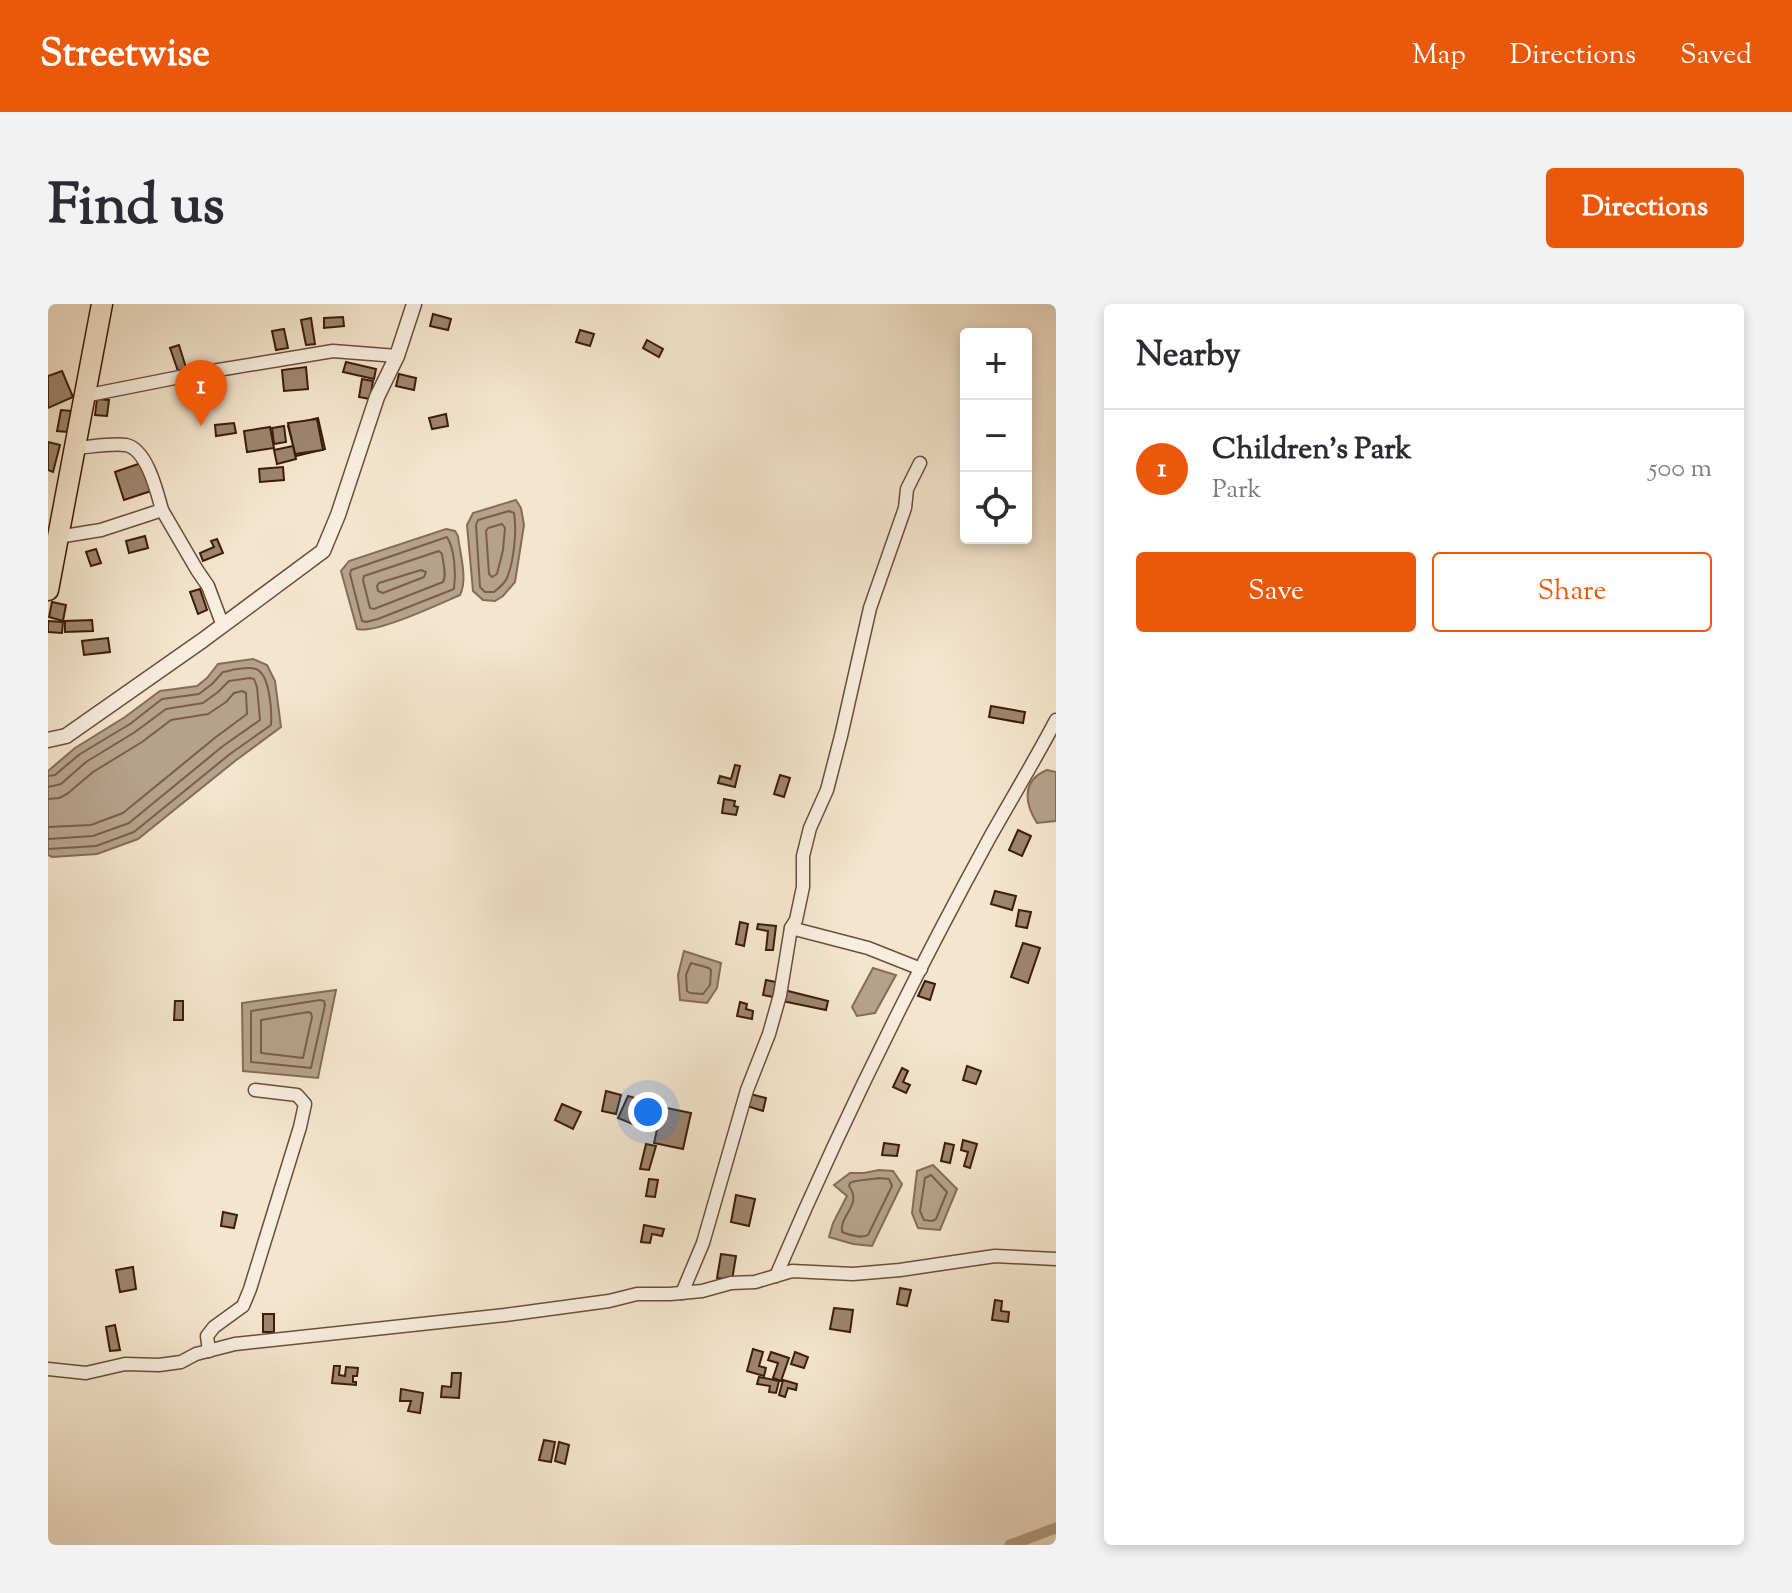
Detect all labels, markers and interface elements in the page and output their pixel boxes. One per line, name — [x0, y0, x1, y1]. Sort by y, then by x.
text: Streetwise — [40, 29, 210, 83]
text: Map — [1412, 36, 1466, 76]
text: Directions — [1510, 36, 1636, 76]
text: Saved — [1680, 36, 1752, 76]
text: Find us — [48, 168, 224, 249]
button: Directions — [1546, 168, 1744, 248]
map controls — [960, 328, 1032, 544]
button: + — [960, 328, 1032, 400]
text: Nearby — [1136, 332, 1241, 381]
pin: 1 — [175, 360, 227, 426]
button: − — [960, 400, 1032, 472]
text: Children's Park — [1212, 429, 1412, 472]
text: 1 — [1158, 451, 1166, 488]
text: 500 m — [1649, 451, 1712, 488]
button: locate — [960, 472, 1032, 544]
text: Park — [1212, 472, 1262, 509]
button: Save — [1136, 552, 1416, 632]
button: Share — [1432, 552, 1712, 632]
your location — [628, 1092, 668, 1132]

